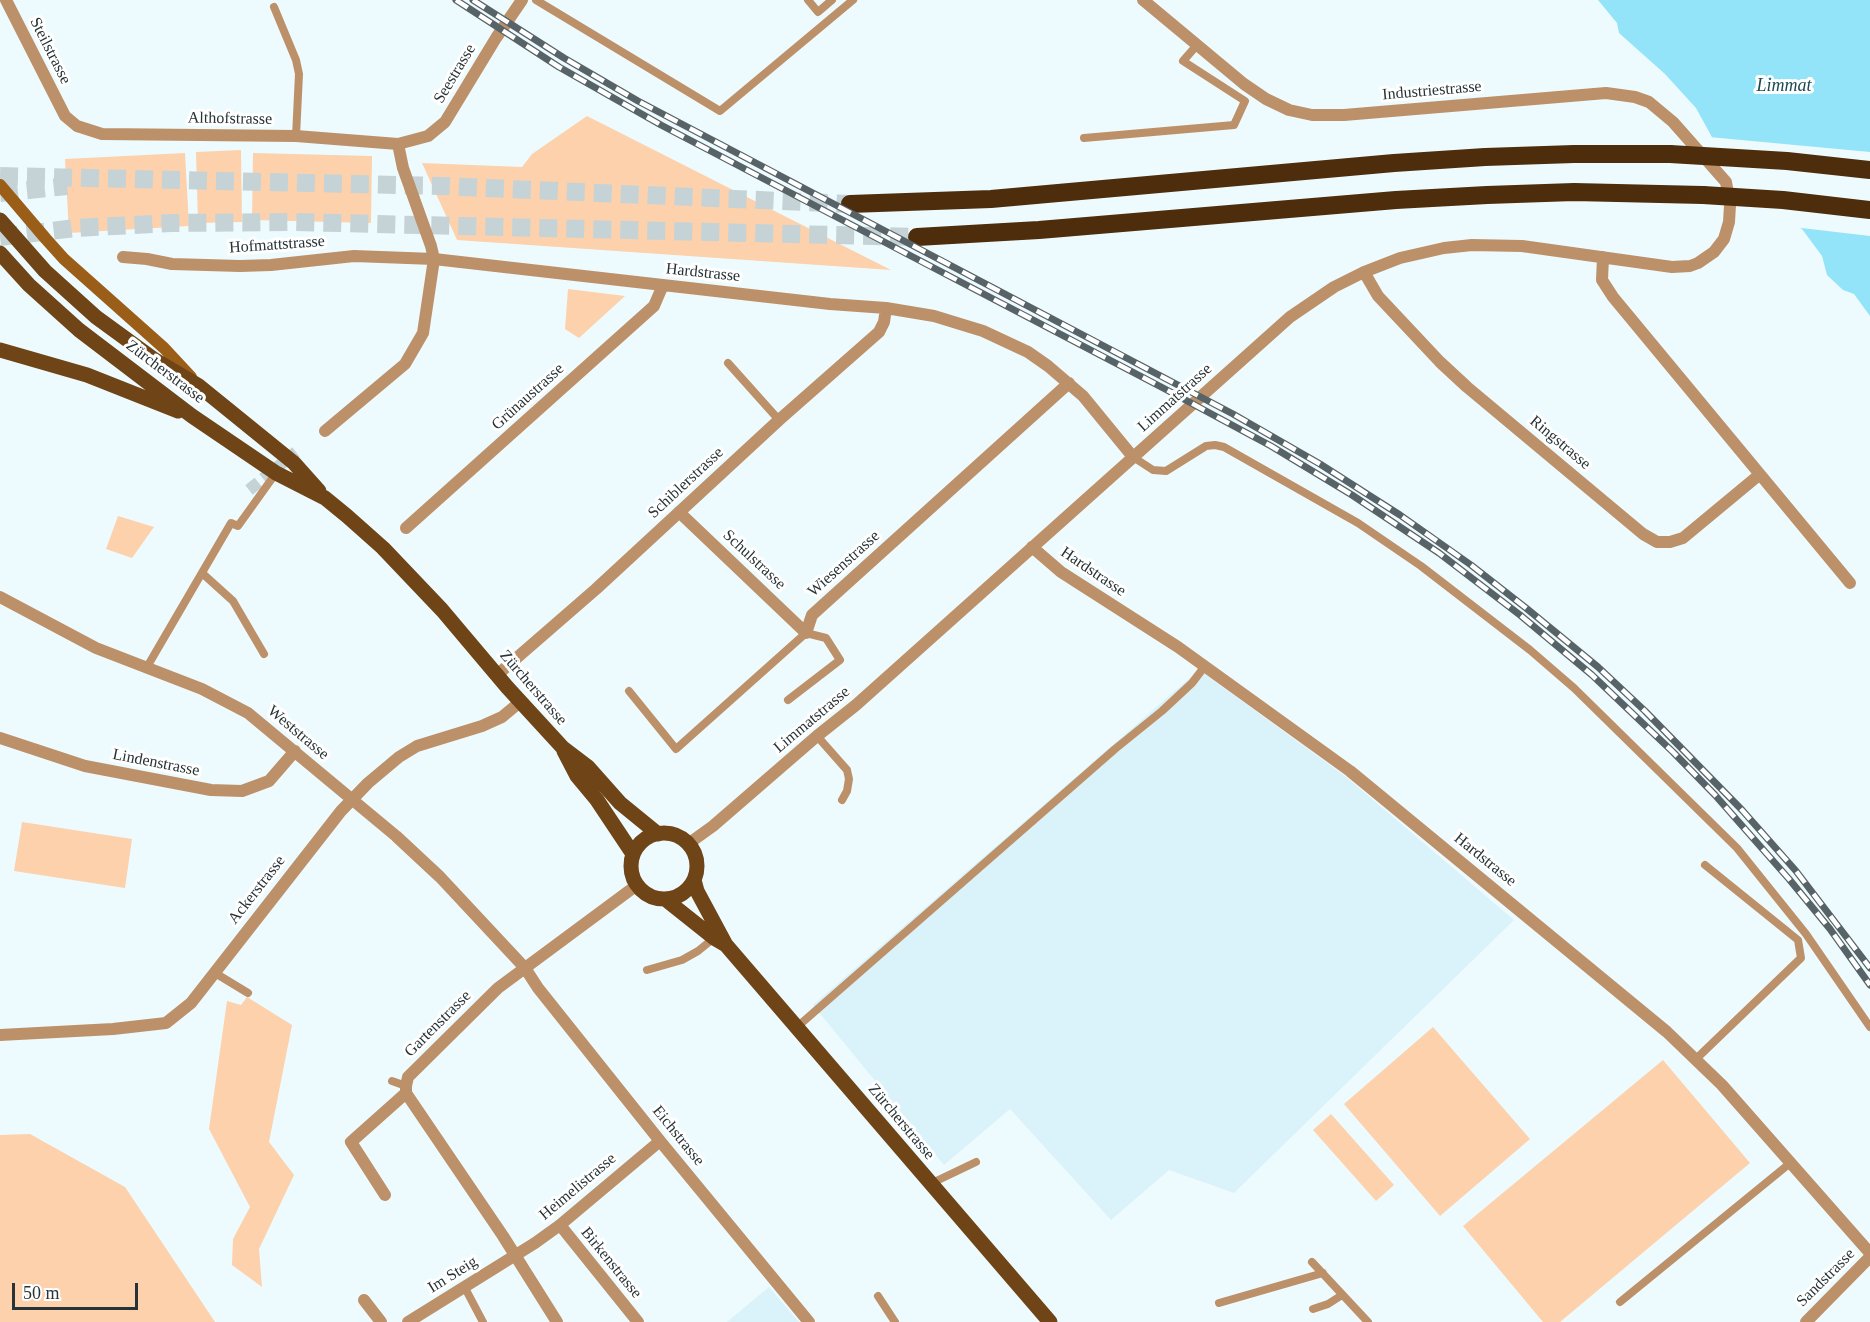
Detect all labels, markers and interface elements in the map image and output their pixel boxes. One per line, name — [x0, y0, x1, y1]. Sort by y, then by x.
street label: Steilstrasse — [25, 15, 75, 87]
street label: Seestrasse — [430, 41, 480, 107]
water label: Limmat — [1756, 75, 1812, 97]
street label: Industriestrasse — [1382, 77, 1482, 105]
street label: Althofstrasse — [188, 109, 272, 129]
street label: Hofmattstrasse — [228, 232, 326, 258]
street label: Hardstrasse — [665, 260, 741, 286]
street label: Zürcherstrasse — [122, 336, 208, 408]
street label: Grünaustrasse — [488, 360, 568, 434]
street label: Limmatstrasse — [1134, 360, 1216, 436]
street label: Ringstrasse — [1526, 412, 1594, 474]
street label: Schiblerstrasse — [644, 443, 728, 523]
street label: Schulstrasse — [719, 526, 789, 594]
street label: Wiesenstrasse — [804, 527, 884, 601]
street label: Hardstrasse — [1057, 543, 1129, 601]
street label: Zürcherstrasse — [495, 646, 571, 730]
street label: Limmatstrasse — [770, 683, 854, 757]
street label: Weststrasse — [263, 702, 333, 764]
street label: Lindenstrasse — [111, 745, 201, 781]
street label: Hardstrasse — [1450, 829, 1520, 891]
street label: Ackerstrasse — [224, 852, 290, 928]
street label: Gartenstrasse — [401, 987, 475, 1061]
street label: Zürcherstrasse — [864, 1080, 938, 1164]
street label: Eichstrasse — [648, 1102, 708, 1170]
street label: Heimelistrasse — [536, 1149, 620, 1225]
street label: Birkenstrasse — [576, 1223, 646, 1303]
street label: Sandstrasse — [1793, 1245, 1859, 1311]
street label: Im Steig — [425, 1252, 481, 1298]
scale bar — [15, 1271, 141, 1309]
text: 50 m — [23, 1283, 60, 1303]

